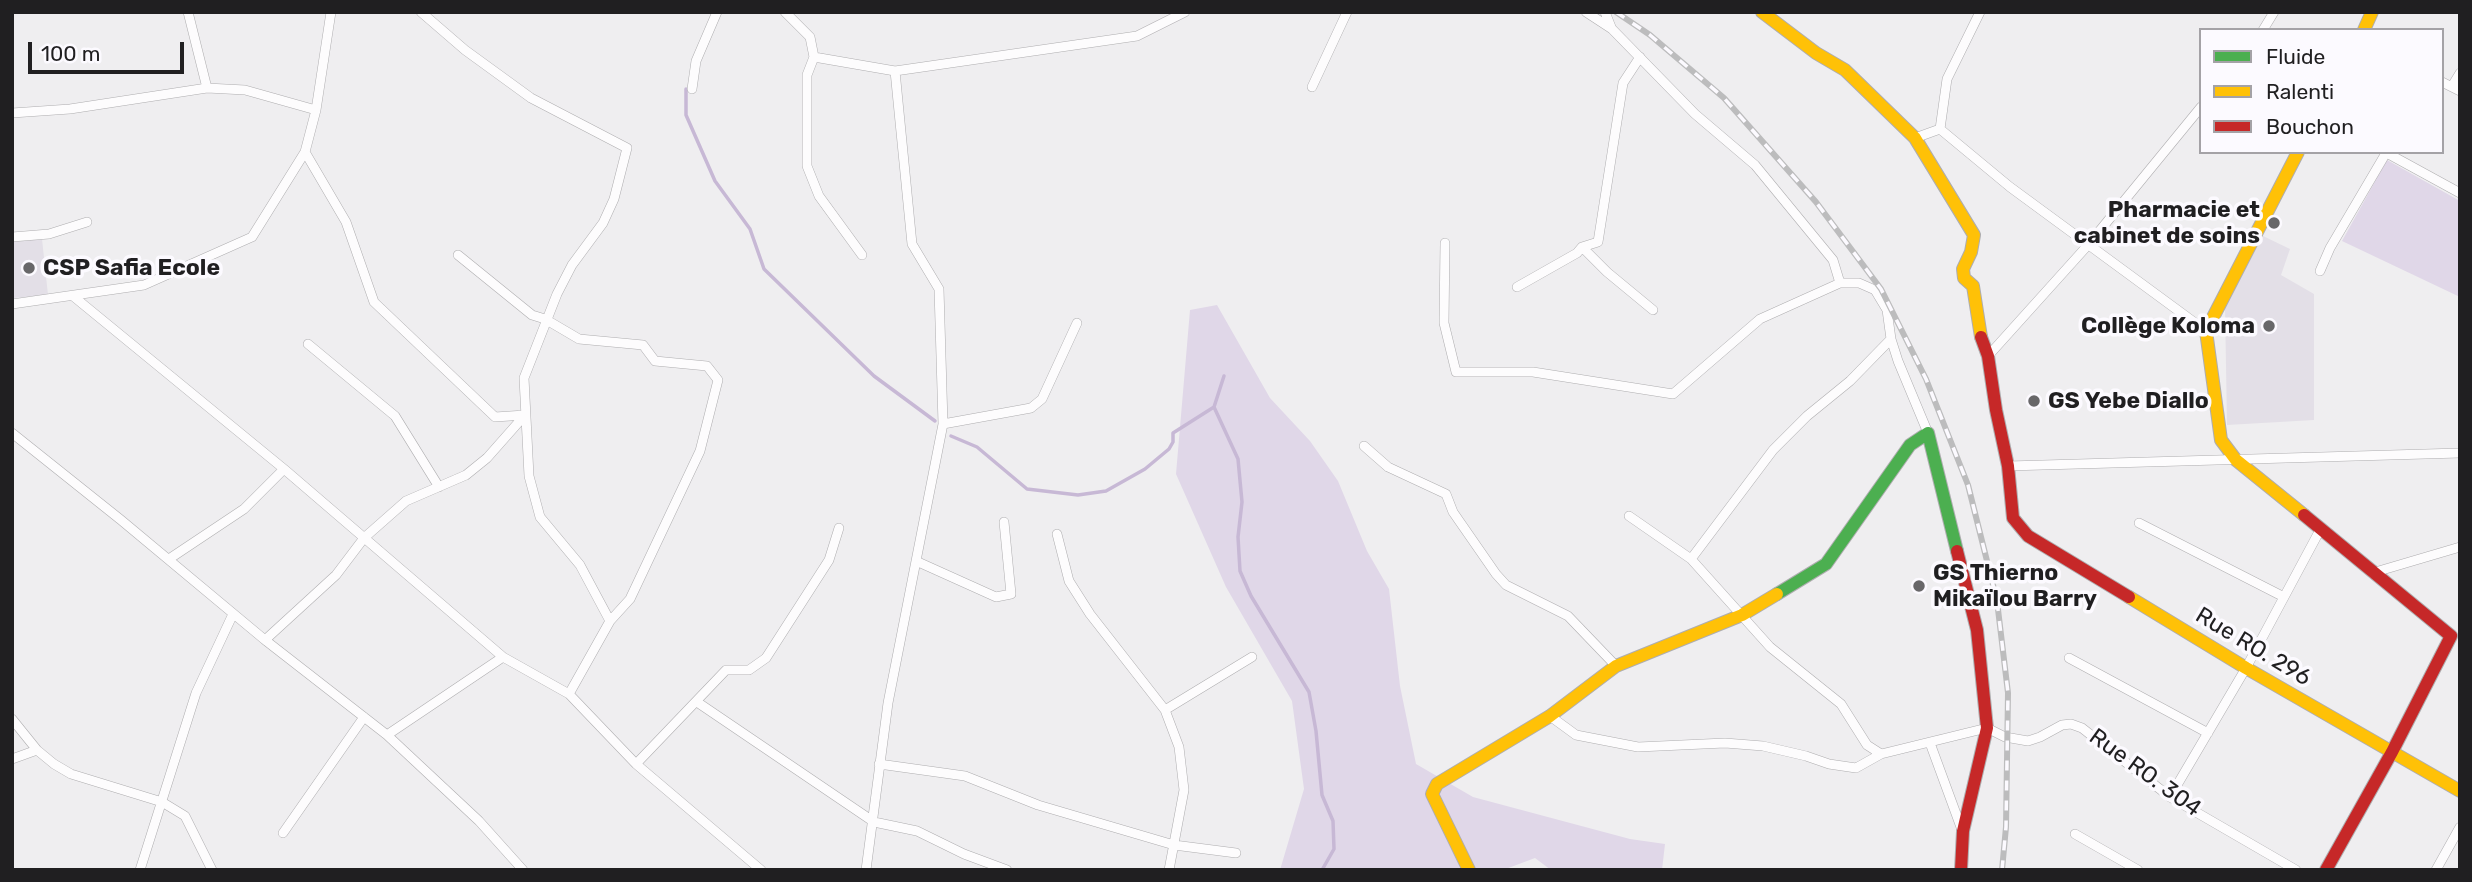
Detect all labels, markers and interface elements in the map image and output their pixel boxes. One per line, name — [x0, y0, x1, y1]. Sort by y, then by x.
scale bar — [32, 28, 187, 72]
legend — [2199, 28, 2444, 154]
text: 100 m — [41, 41, 100, 66]
text: Fluide — [2266, 44, 2325, 69]
text: Ralenti — [2266, 79, 2334, 104]
text: Bouchon — [2266, 114, 2354, 139]
place label: Pharmacie et cabinet de soins — [2074, 196, 2260, 250]
marker: Pharmacie et cabinet de soins — [2266, 215, 2282, 231]
place label: CSP Safia Ecole — [43, 254, 220, 282]
marker: CSP Safia Ecole — [21, 260, 37, 276]
place label: Collège Koloma — [2081, 312, 2255, 340]
marker: Collège Koloma — [2261, 318, 2277, 334]
place label: GS Yebe Diallo — [2048, 387, 2209, 415]
marker: GS Yebe Diallo — [2026, 393, 2042, 409]
place label: GS Thierno Mikaïlou Barry — [1933, 559, 2097, 613]
marker: GS Thierno Mikaïlou Barry — [1911, 578, 1927, 594]
street label: Rue RO. 296 — [2190, 602, 2316, 692]
street label: Rue RO. 304 — [2084, 723, 2206, 823]

